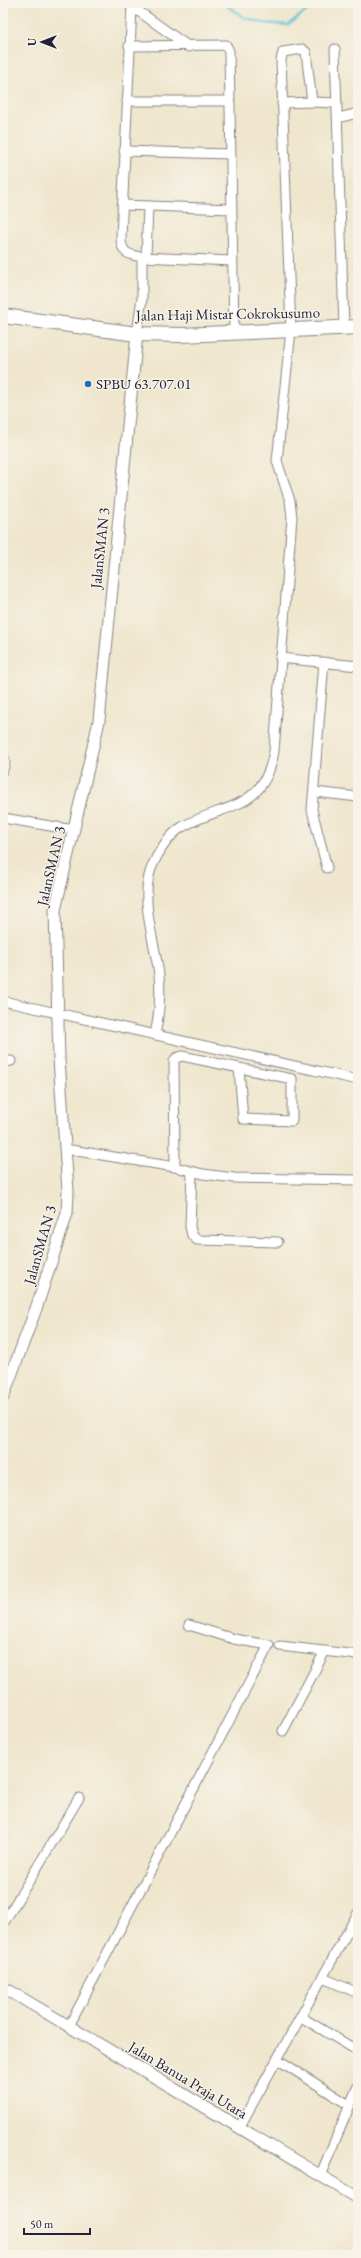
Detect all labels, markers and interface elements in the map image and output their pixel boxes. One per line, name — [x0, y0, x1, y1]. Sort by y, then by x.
north arrow — [22, 22, 62, 62]
text: U — [25, 37, 39, 46]
street label: Jalan Haji Mistar Cokrokusumo — [134, 302, 320, 325]
place label: SPBU 63.707.01 — [96, 374, 191, 393]
marker: SPBU 63.707.01 — [83, 379, 93, 389]
street label: JalanSMAN 3 — [86, 506, 113, 591]
street label: JalanSMAN 3 — [32, 824, 69, 910]
street label: JalanSMAN 3 — [19, 1203, 60, 1289]
street label: Jalan Banua Praja Utara — [124, 2036, 251, 2123]
scale bar — [24, 2210, 90, 2236]
text: 50 m — [30, 2216, 54, 2232]

